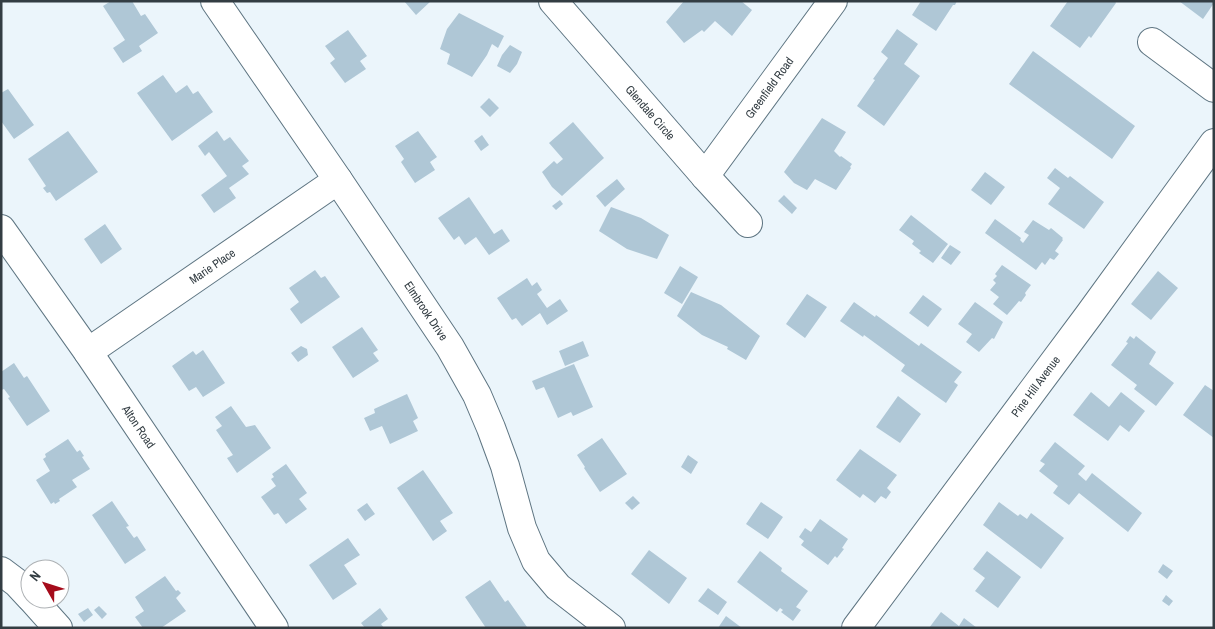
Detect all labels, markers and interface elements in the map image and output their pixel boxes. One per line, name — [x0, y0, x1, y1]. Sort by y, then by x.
street label: Greenfield Road — [742, 54, 797, 122]
street label: Glendale Circle — [622, 82, 678, 144]
street label: Marie Place — [186, 245, 239, 288]
street label: Elmbrook Drive — [400, 278, 451, 344]
street label: Pine Hill Avenue — [1008, 353, 1064, 421]
street label: Alton Road — [118, 401, 159, 452]
north arrow — [20, 559, 70, 609]
text: N — [25, 567, 45, 585]

